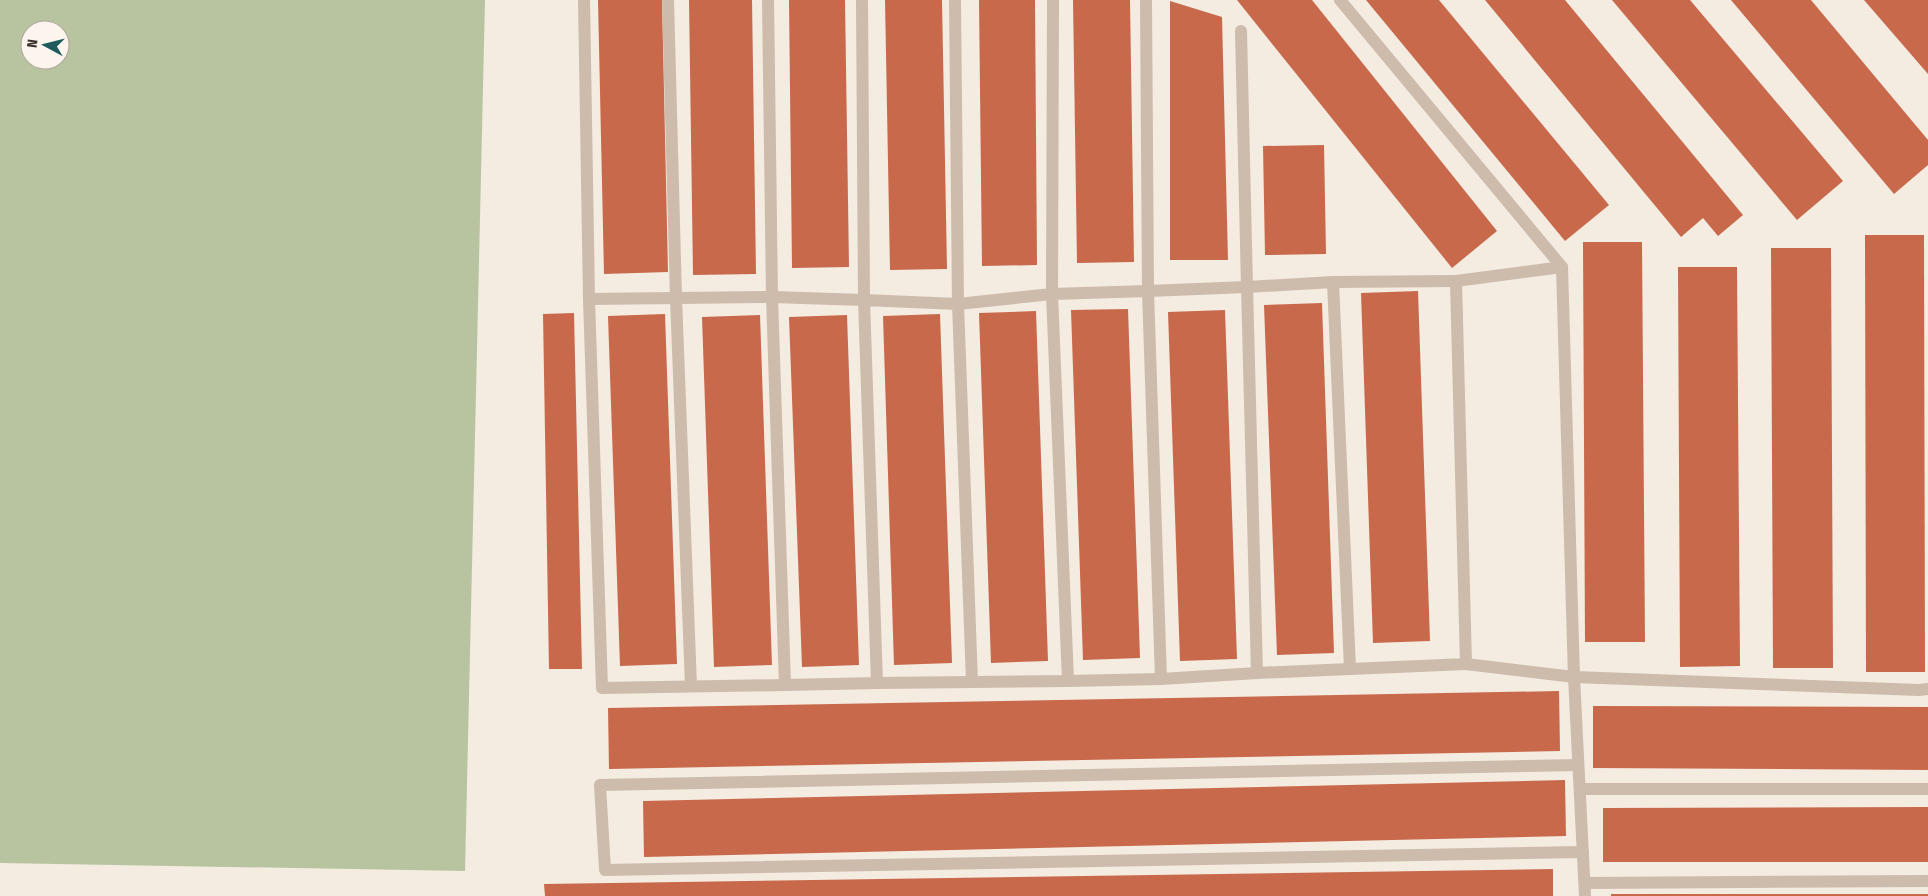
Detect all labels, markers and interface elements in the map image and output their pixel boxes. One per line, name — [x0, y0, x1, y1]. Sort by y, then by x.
north arrow — [20, 20, 70, 70]
text: N — [24, 38, 42, 49]

